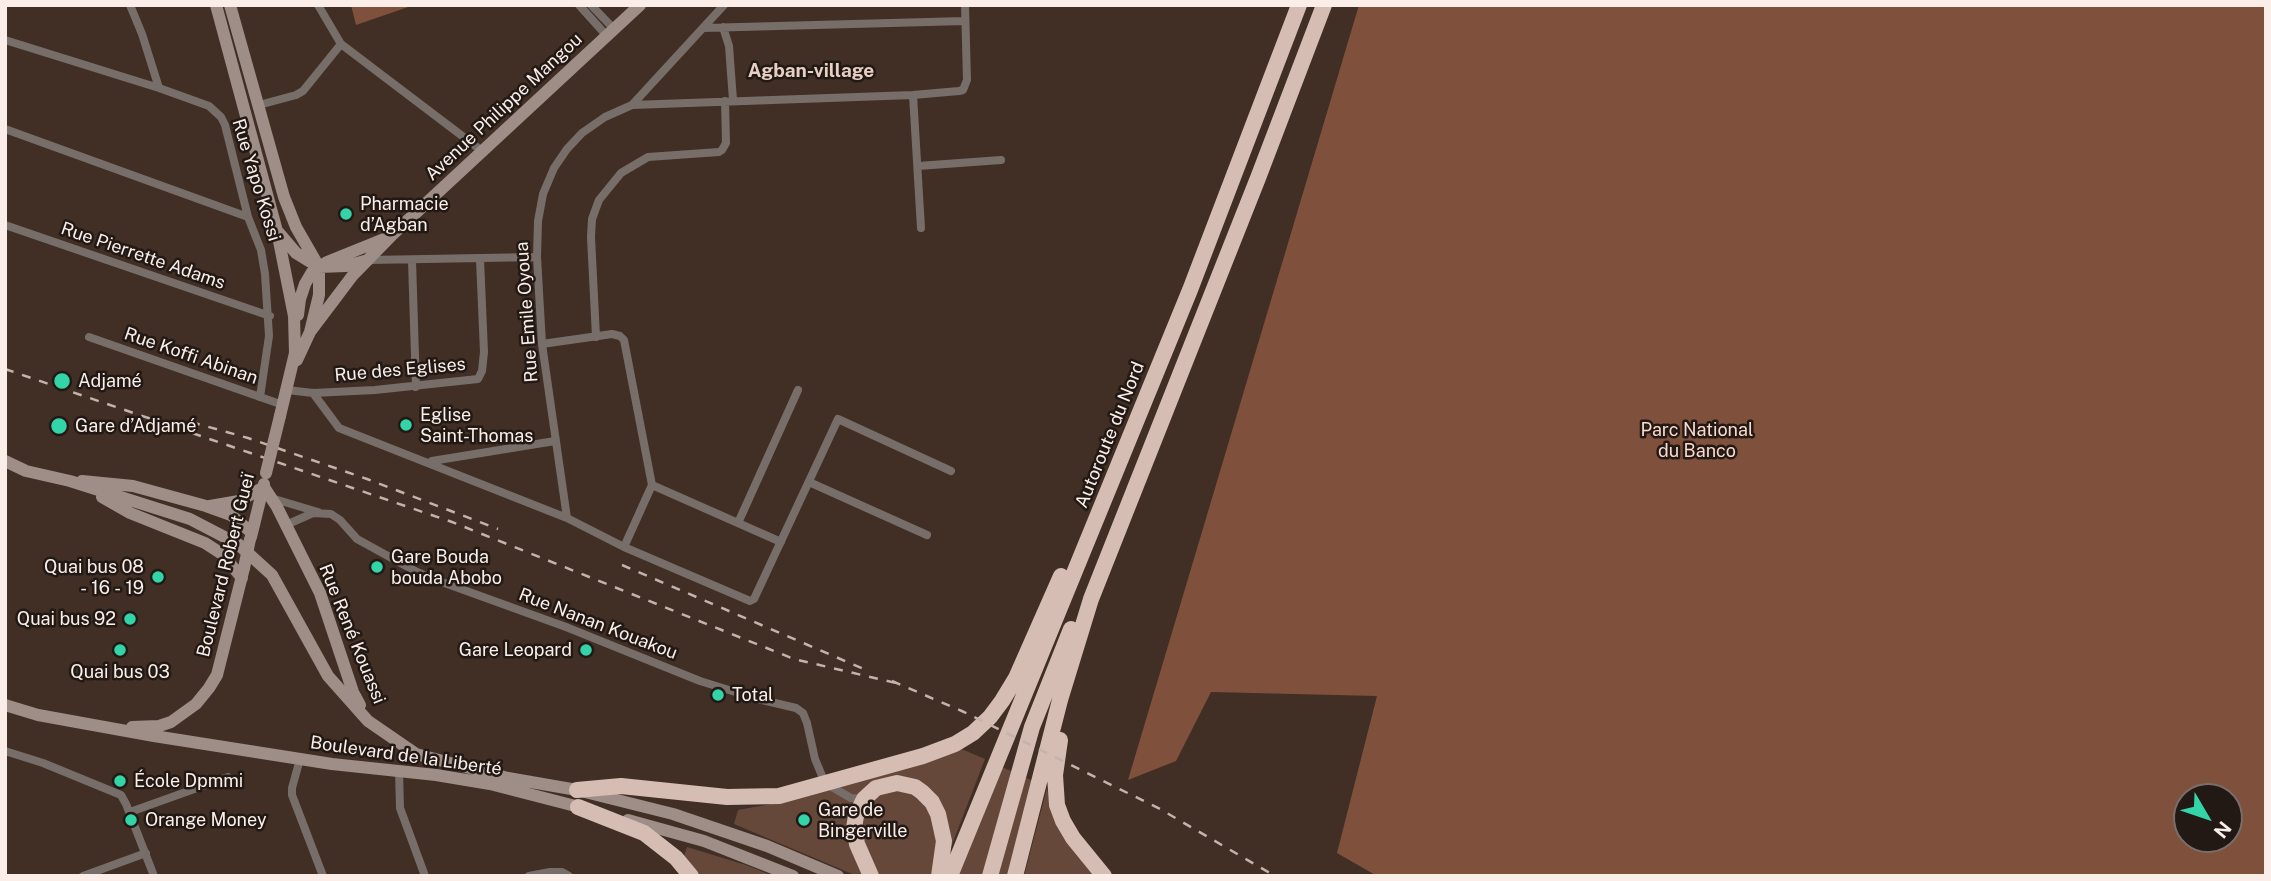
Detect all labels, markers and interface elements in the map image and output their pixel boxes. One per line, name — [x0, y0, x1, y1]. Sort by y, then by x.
street label: Avenue Philippe Mangou — [421, 29, 587, 185]
district label: Agban-village — [748, 60, 874, 82]
street label: Rue Yapo Kossi — [227, 116, 285, 244]
place label: Pharmacie d’Agban — [360, 193, 449, 235]
marker: Pharmacie d’Agban — [338, 206, 354, 222]
street label: Rue Pierrette Adams — [58, 218, 228, 294]
street label: Rue Emile Oyoua — [511, 241, 543, 383]
street label: Rue Koffi Abinan — [121, 323, 261, 389]
street label: Rue des Eglises — [333, 354, 467, 386]
street label: Autoroute du Nord — [1071, 359, 1149, 511]
place label: Adjamé — [78, 370, 142, 392]
marker: Adjamé — [52, 371, 72, 391]
place label: Eglise Saint-Thomas — [420, 404, 533, 446]
place label: Gare d’Adjamé — [75, 415, 196, 437]
marker: Gare d’Adjamé — [49, 416, 69, 436]
marker: Eglise Saint-Thomas — [398, 417, 414, 433]
park label: Parc National du Banco — [1641, 419, 1753, 462]
street label: Boulevard Robert Gueï — [193, 471, 259, 659]
place label: Gare Bouda bouda Abobo — [391, 546, 502, 588]
place label: Quai bus 08 - 16 - 19 — [44, 556, 144, 598]
marker: Gare Bouda bouda Abobo — [369, 559, 385, 575]
street label: Rue René Kouassi — [314, 561, 390, 707]
marker: Quai bus 08 - 16 - 19 — [150, 569, 166, 585]
street label: Rue Nanan Kouakou — [516, 584, 680, 664]
place label: Quai bus 92 — [17, 608, 116, 630]
marker: Quai bus 92 — [122, 611, 138, 627]
place label: Gare Leopard — [459, 639, 572, 661]
marker: Quai bus 03 — [112, 642, 128, 658]
marker: Gare Leopard — [578, 642, 594, 658]
place label: Quai bus 03 — [70, 661, 170, 683]
place label: Total — [732, 684, 774, 706]
marker: Total — [710, 687, 726, 703]
street label: Boulevard de la Liberté — [309, 732, 503, 780]
place label: École Dpmmi — [134, 770, 243, 792]
marker: École Dpmmi — [112, 773, 128, 789]
north arrow — [2173, 783, 2243, 853]
place label: Gare de Bingerville — [818, 799, 907, 842]
place label: Orange Money — [145, 809, 267, 831]
marker: Orange Money — [123, 812, 139, 828]
marker: Gare de Bingerville — [796, 812, 812, 828]
text: N — [2210, 817, 2236, 843]

